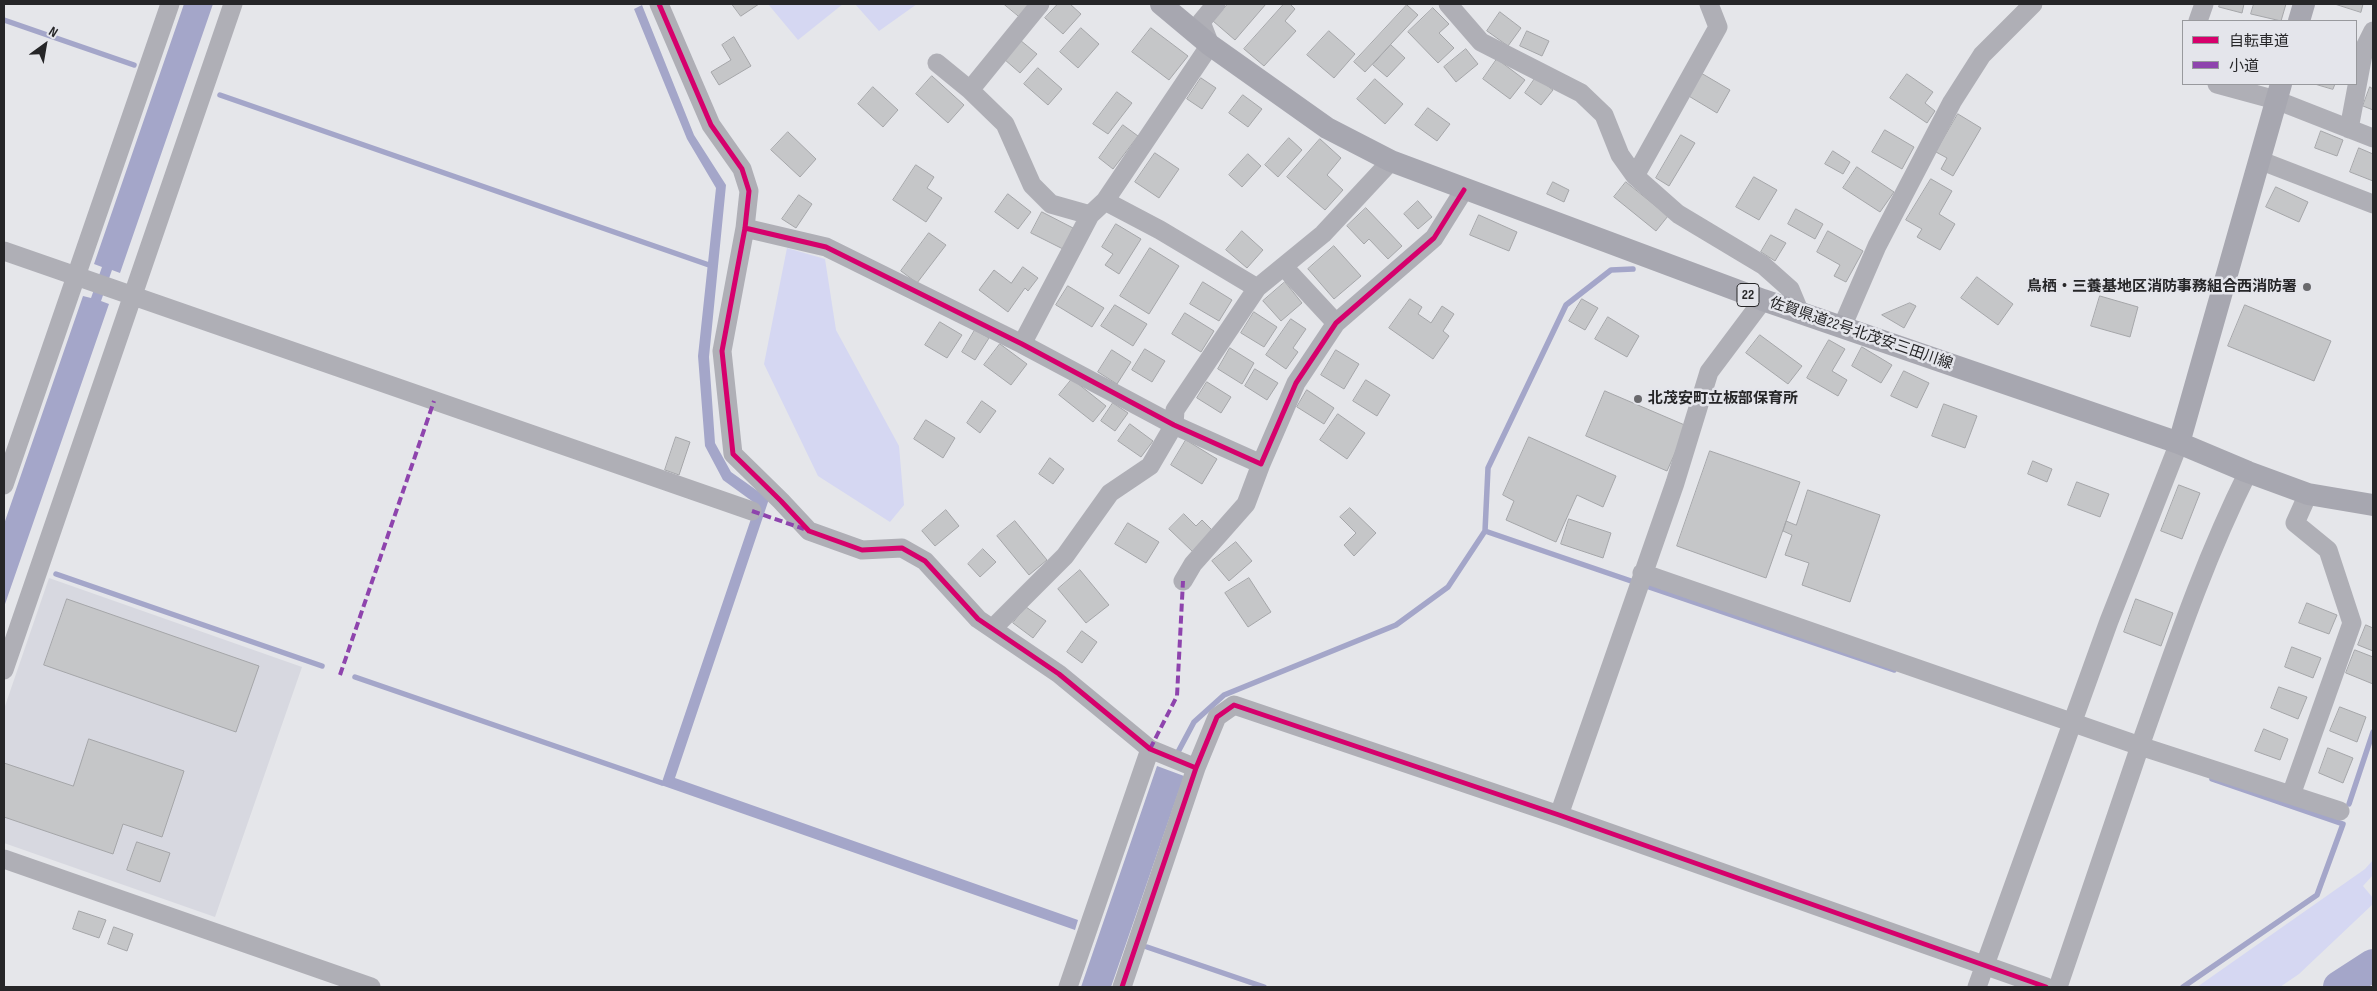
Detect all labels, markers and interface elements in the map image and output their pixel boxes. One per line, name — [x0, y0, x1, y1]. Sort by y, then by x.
north arrow — [20, 20, 70, 70]
legend — [2182, 20, 2357, 85]
text: N — [46, 23, 61, 41]
text: 自転車道 — [2229, 32, 2289, 51]
text: 小道 — [2229, 57, 2259, 76]
place label: 鳥栖・三養基地区消防事務組合西消防署 — [2027, 278, 2297, 296]
marker: 鳥栖・三養基地区消防事務組合西消防署 — [2301, 281, 2313, 293]
road number: 22 — [1737, 284, 1759, 306]
street label: 佐賀県道22号北茂安三田川線 — [1767, 294, 1955, 374]
place label: 北茂安町立板部保育所 — [1648, 390, 1798, 408]
marker: 北茂安町立板部保育所 — [1632, 393, 1644, 405]

